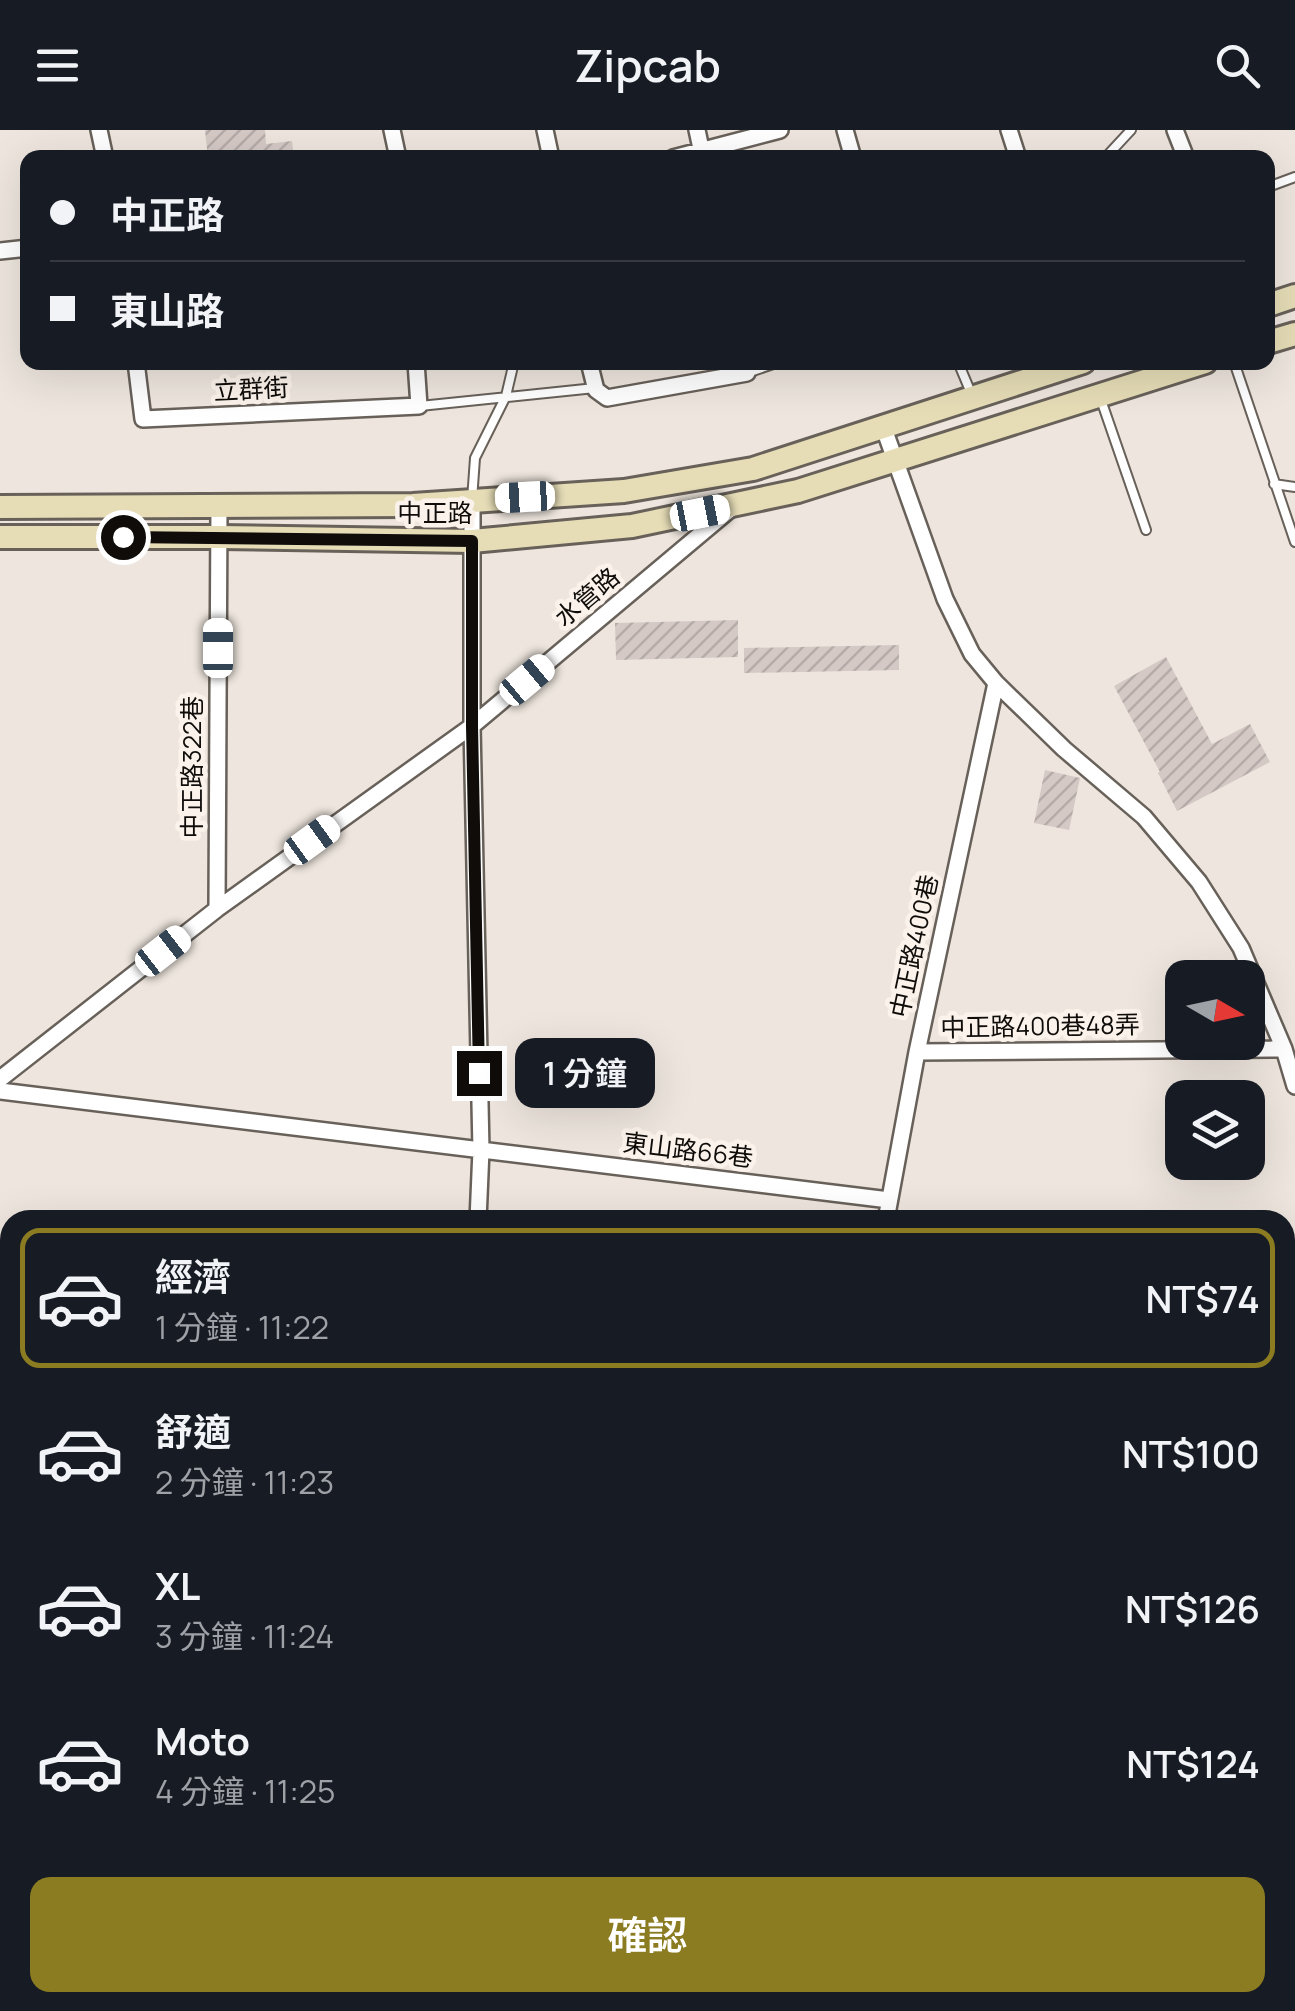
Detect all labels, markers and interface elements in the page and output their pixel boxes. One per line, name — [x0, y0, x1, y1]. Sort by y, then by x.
text: Zipcab — [574, 34, 721, 96]
icon: menu — [30, 38, 85, 93]
icon: search — [1210, 38, 1265, 93]
text: 中正路 — [110, 188, 224, 240]
text: 東山路 — [110, 284, 224, 336]
street label: 立群街 — [213, 369, 289, 408]
car — [494, 480, 556, 514]
car — [668, 493, 732, 533]
street label: 中正路 — [397, 495, 473, 530]
route start — [101, 515, 146, 560]
street label: 水管路 — [547, 559, 627, 634]
car — [203, 618, 233, 678]
car — [494, 649, 560, 711]
street label: 中正路322巷 — [174, 696, 209, 838]
car — [279, 810, 345, 870]
street label: 中正路400巷 — [881, 871, 946, 1021]
car — [130, 921, 196, 981]
north arrow — [1165, 960, 1265, 1060]
map controls — [1165, 960, 1265, 1180]
street label: 中正路400巷48弄 — [940, 1006, 1140, 1045]
callout: 1 分鐘 — [514, 1038, 654, 1108]
route end — [457, 1051, 502, 1096]
text: 1 分鐘 — [543, 1051, 627, 1095]
button: layers — [1165, 1080, 1265, 1180]
street label: 東山路66巷 — [621, 1124, 755, 1175]
text: 經濟 — [155, 1250, 231, 1302]
icon: car — [35, 1253, 125, 1343]
text: NT$74 — [1146, 1272, 1260, 1324]
text: 1 分鐘 · 11:22 — [155, 1305, 329, 1349]
text: 舒適 — [155, 1405, 231, 1457]
icon: car — [35, 1408, 125, 1498]
text: NT$100 — [1122, 1427, 1260, 1479]
text: 2 分鐘 · 11:23 — [155, 1460, 334, 1504]
text: XL — [155, 1559, 200, 1611]
icon: car — [35, 1563, 125, 1653]
text: NT$126 — [1125, 1582, 1260, 1634]
text: 3 分鐘 · 11:24 — [155, 1614, 334, 1658]
text: Moto — [155, 1714, 250, 1766]
icon: car — [35, 1718, 125, 1808]
text: NT$124 — [1126, 1737, 1260, 1789]
text: 4 分鐘 · 11:25 — [155, 1769, 336, 1813]
button: 確認 — [30, 1877, 1265, 1992]

